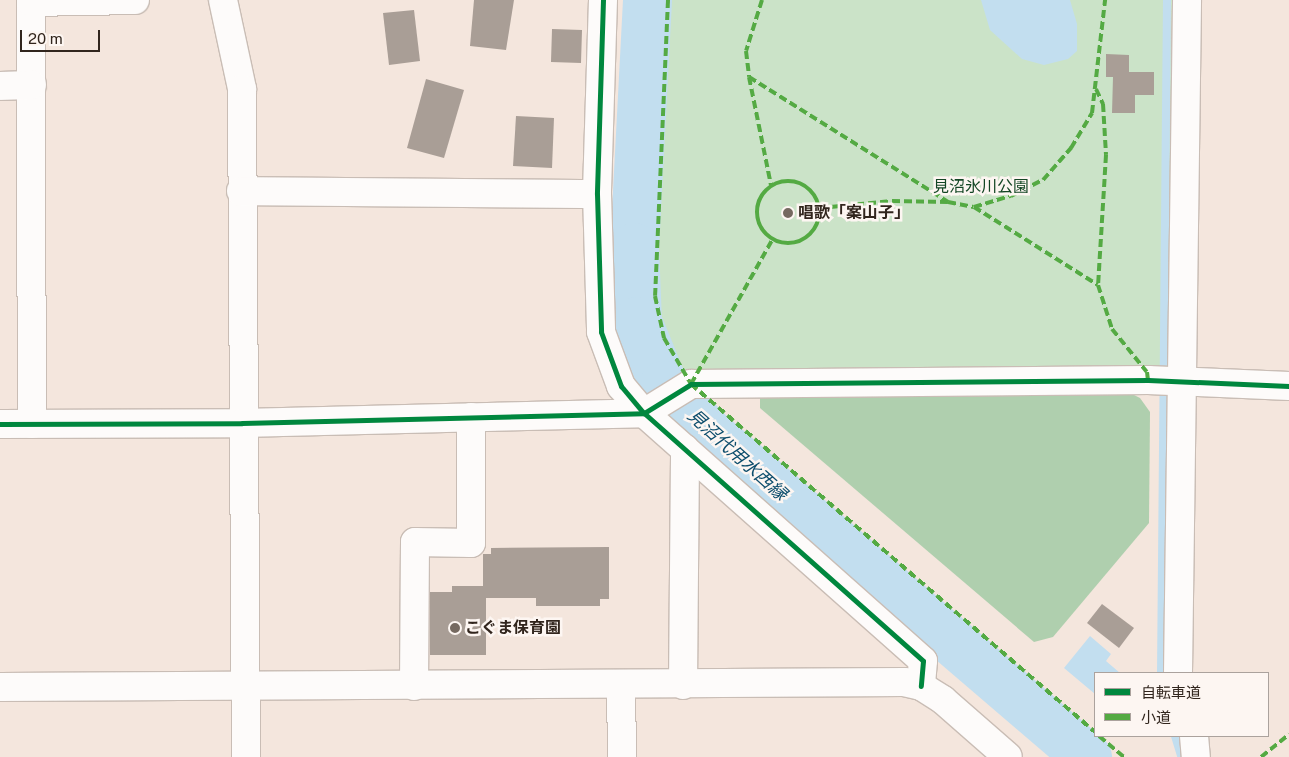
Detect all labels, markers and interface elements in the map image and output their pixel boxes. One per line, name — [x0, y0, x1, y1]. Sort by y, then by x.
scale bar — [22, 20, 102, 52]
text: 20 m — [28, 30, 63, 47]
park label: 見沼氷川公園 — [933, 177, 1029, 197]
place label: 唱歌「案山子」 — [798, 203, 910, 223]
marker: 唱歌「案山子」 — [782, 207, 794, 219]
water label: 見沼代用水西縁 — [683, 405, 791, 505]
place label: こぐま保育園 — [465, 618, 561, 638]
marker: こぐま保育園 — [449, 622, 461, 634]
legend — [1094, 672, 1269, 737]
text: 自転車道 — [1141, 684, 1201, 701]
text: 小道 — [1141, 709, 1171, 726]

